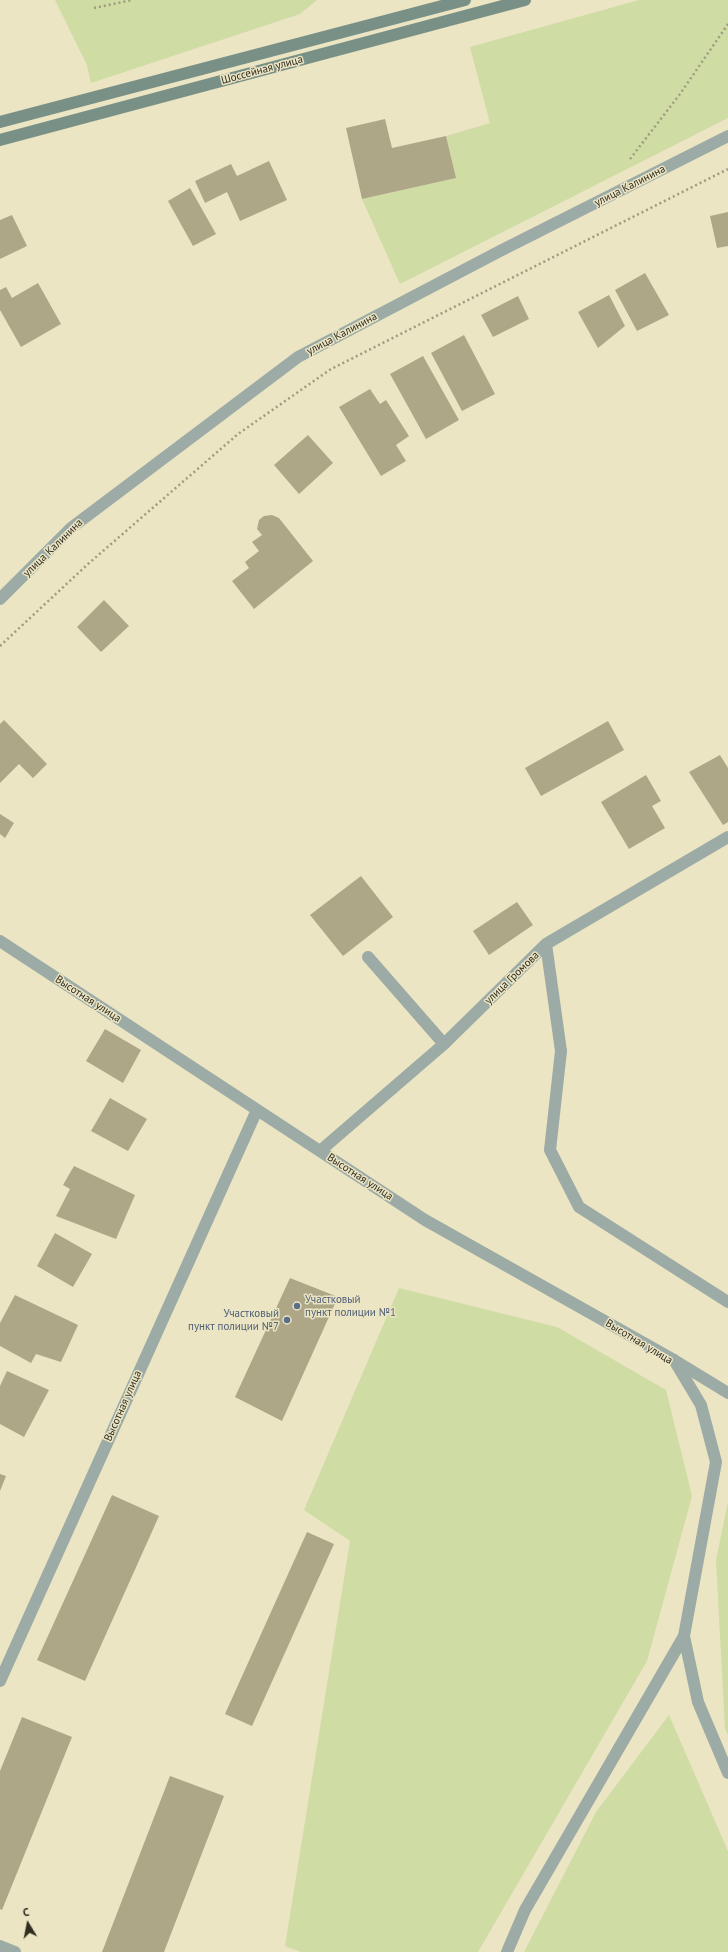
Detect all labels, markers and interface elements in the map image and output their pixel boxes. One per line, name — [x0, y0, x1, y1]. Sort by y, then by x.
street label: Шоссейная улица — [220, 53, 304, 87]
street label: улица Калинина — [592, 162, 668, 210]
street label: улица Калинина — [304, 310, 380, 358]
street label: улица Калинина — [20, 516, 86, 580]
street label: улица Громова — [482, 949, 542, 1007]
street label: Высотная улица — [53, 973, 123, 1025]
street label: Высотная улица — [325, 1151, 395, 1203]
place label: Участковый пункт полиции №1 — [305, 1293, 396, 1319]
marker: Участковый пункт полиции №1 — [292, 1301, 302, 1311]
place label: Участковый пункт полиции №7 — [188, 1307, 279, 1333]
marker: Участковый пункт полиции №7 — [282, 1315, 292, 1325]
street label: Высотная улица — [603, 1317, 675, 1367]
street label: Высотная улица — [102, 1369, 144, 1443]
north arrow — [8, 1904, 48, 1944]
text: С — [22, 1905, 30, 1920]

